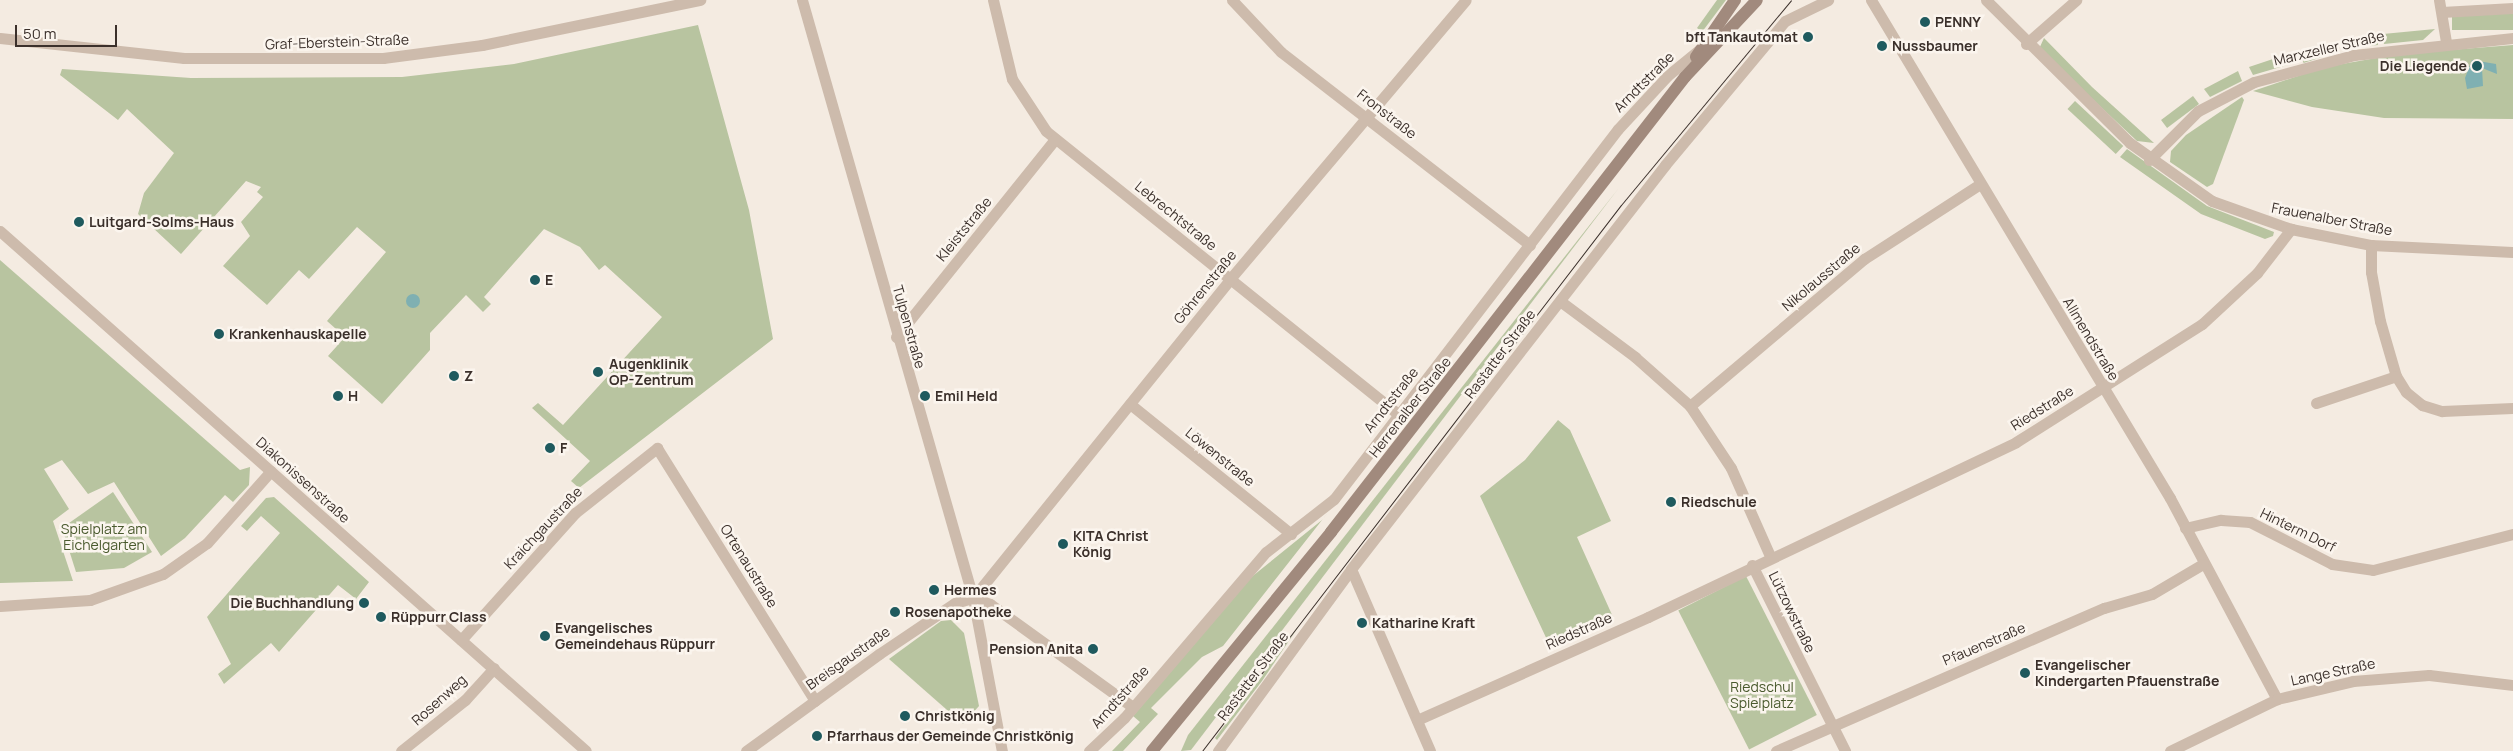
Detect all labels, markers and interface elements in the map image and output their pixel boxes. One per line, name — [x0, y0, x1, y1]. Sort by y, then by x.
place label: PENNY — [1935, 14, 1981, 30]
scale bar — [18, 15, 120, 47]
marker: PENNY — [1919, 16, 1931, 28]
text: 50 m — [23, 23, 57, 44]
street label: Marxzeller Straße — [2272, 27, 2386, 69]
place label: bft Tankautomat — [1685, 29, 1798, 45]
street label: Graf-Eberstein-Straße — [265, 31, 409, 53]
marker: bft Tankautomat — [1802, 31, 1814, 43]
place label: Nussbaumer — [1892, 38, 1978, 54]
marker: Nussbaumer — [1876, 40, 1888, 52]
street label: Arndtstraße — [1610, 48, 1678, 116]
place label: Die Liegende — [2380, 58, 2467, 74]
marker: Die Liegende — [2471, 60, 2483, 72]
street label: Fronstraße — [1354, 86, 1420, 142]
street label: Lebrechtstraße — [1132, 178, 1220, 254]
street label: Kleiststraße — [933, 193, 995, 265]
street label: Frauenalber Straße — [2270, 199, 2394, 239]
place label: Luitgard-Solms-Haus — [89, 214, 234, 230]
marker: Luitgard-Solms-Haus — [73, 216, 85, 228]
street label: Nikolausstraße — [1779, 239, 1863, 315]
street label: Göhrenstraße — [1170, 247, 1240, 327]
place label: E — [545, 272, 553, 288]
marker: E — [529, 274, 541, 286]
street label: Tulpenstraße — [889, 283, 929, 371]
street label: Allmendstraße — [2060, 294, 2122, 384]
street label: Rastatter Straße — [1461, 306, 1539, 402]
place label: Krankenhauskapelle — [229, 326, 367, 342]
marker: Krankenhauskapelle — [213, 328, 225, 340]
street label: Herrenalber Straße — [1366, 353, 1454, 461]
place label: Augenklinik OP-Zentrum — [609, 356, 694, 388]
street label: Arndtstraße — [1360, 364, 1422, 436]
marker: Augenklinik OP-Zentrum — [591, 365, 605, 379]
place label: Z — [464, 368, 473, 384]
marker: Z — [448, 370, 460, 382]
street label: Riedstraße — [2008, 382, 2076, 434]
place label: H — [348, 388, 358, 404]
place label: Emil Held — [935, 388, 998, 404]
marker: H — [332, 390, 344, 402]
marker: Emil Held — [919, 390, 931, 402]
street label: Löwenstraße — [1182, 424, 1258, 490]
street label: Diakonissenstraße — [253, 434, 353, 526]
place label: F — [560, 440, 567, 456]
marker: F — [544, 442, 556, 454]
street label: Kraichgaustraße — [500, 483, 586, 573]
place label: Riedschule — [1681, 494, 1757, 510]
marker: Riedschule — [1665, 496, 1677, 508]
street label: Hinterm Dorf — [2257, 504, 2339, 556]
park label: Spielplatz am Eichelgarten — [61, 521, 147, 554]
street label: Ortenaustraße — [717, 521, 781, 611]
place label: KITA Christ König — [1073, 528, 1149, 560]
marker: KITA Christ König — [1057, 538, 1069, 550]
street label: Lützowstraße — [1765, 569, 1819, 655]
place label: Hermes — [944, 582, 997, 598]
marker: Hermes — [928, 584, 940, 596]
place label: Die Buchhandlung — [230, 595, 354, 611]
marker: Die Buchhandlung — [358, 597, 370, 609]
place label: Rosenapotheke — [905, 604, 1012, 620]
marker: Rosenapotheke — [889, 606, 901, 618]
place label: Rüppurr Class — [391, 609, 486, 625]
street label: Riedstraße — [1543, 609, 1615, 653]
marker: Rüppurr Class — [375, 611, 387, 623]
place label: Katharine Kraft — [1372, 615, 1475, 631]
marker: Katharine Kraft — [1356, 617, 1368, 629]
street label: Pfauenstraße — [1940, 619, 2028, 669]
place label: Evangelisches Gemeindehaus Rüppurr — [555, 620, 715, 652]
street label: Breisgaustraße — [803, 623, 893, 693]
street label: Rastatter Straße — [1214, 628, 1292, 724]
marker: Evangelisches Gemeindehaus Rüppurr — [539, 630, 551, 642]
place label: Pension Anita — [989, 641, 1083, 657]
marker: Pension Anita — [1087, 643, 1099, 655]
street label: Lange Straße — [2289, 655, 2377, 689]
place label: Evangelischer Kindergarten Pfauenstraße — [2035, 657, 2220, 690]
street label: Arndtstraße — [1088, 662, 1152, 732]
marker: Evangelischer Kindergarten Pfauenstraße — [2019, 667, 2031, 679]
street label: Rosenweg — [408, 671, 470, 729]
park label: Riedschul Spielplatz — [1730, 679, 1794, 712]
place label: Christkönig — [915, 708, 995, 724]
marker: Christkönig — [899, 710, 911, 722]
place label: Pfarrhaus der Gemeinde Christkönig — [827, 728, 1074, 744]
marker: Pfarrhaus der Gemeinde Christkönig — [811, 730, 823, 742]

